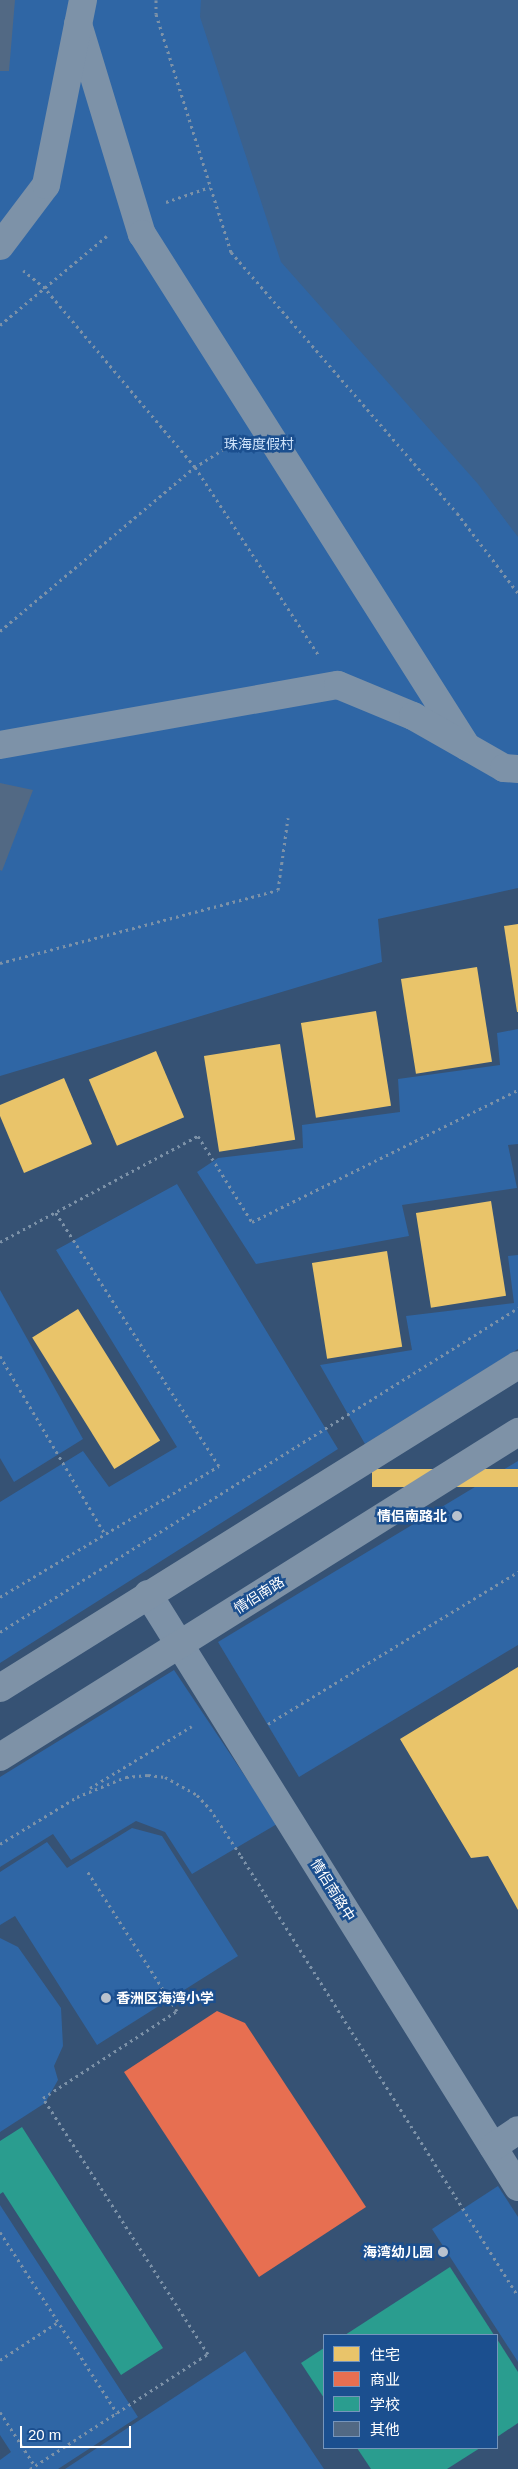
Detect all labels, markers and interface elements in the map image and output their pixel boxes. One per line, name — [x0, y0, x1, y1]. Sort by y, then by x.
park label: 珠海度假村 — [224, 436, 294, 452]
place label: 情侣南路北 — [377, 1508, 447, 1524]
marker: 情侣南路北 — [451, 1510, 463, 1522]
street label: 情侣南路 — [231, 1573, 287, 1617]
street label: 情侣南路中 — [307, 1856, 359, 1924]
place label: 香洲区海湾小学 — [116, 1990, 214, 2006]
marker: 香洲区海湾小学 — [100, 1992, 112, 2004]
place label: 海湾幼儿园 — [363, 2244, 433, 2260]
marker: 海湾幼儿园 — [437, 2246, 449, 2258]
legend — [323, 2334, 498, 2449]
text: 住宅 — [370, 2346, 400, 2363]
text: 商业 — [370, 2371, 400, 2388]
text: 学校 — [370, 2396, 400, 2413]
scale bar — [22, 2416, 134, 2448]
text: 其他 — [370, 2421, 400, 2438]
text: 20 m — [28, 2426, 61, 2443]

